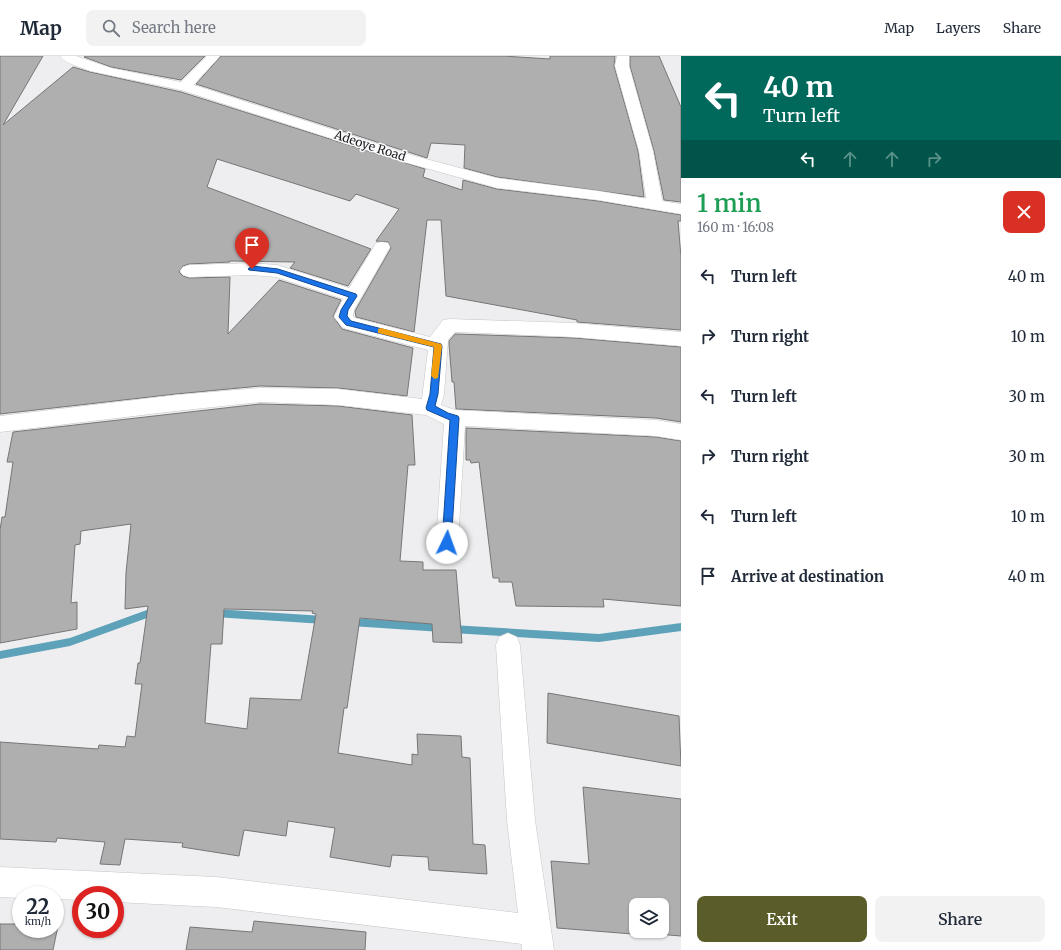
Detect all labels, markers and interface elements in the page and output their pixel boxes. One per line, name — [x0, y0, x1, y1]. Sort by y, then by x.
search box — [86, 10, 366, 46]
text: Map — [20, 16, 62, 40]
icon: search — [100, 17, 122, 39]
text: Search here — [132, 18, 216, 37]
text: Map — [884, 19, 914, 37]
text: Layers — [936, 19, 981, 37]
text: Share — [1003, 19, 1041, 37]
text: 40 m — [763, 69, 834, 105]
icon: left — [697, 72, 749, 124]
text: Turn left — [763, 104, 840, 127]
street label: Adeoye Road — [332, 127, 408, 164]
icon: left — [797, 148, 819, 170]
icon: ahead — [839, 148, 861, 170]
icon: ahead — [881, 148, 903, 170]
icon: right — [923, 148, 945, 170]
text: 1 min — [697, 188, 762, 219]
button: close — [1003, 191, 1045, 233]
text: 160 m · 16:08 — [697, 219, 774, 236]
pin — [235, 228, 269, 269]
icon: arrive — [241, 234, 263, 256]
icon: left — [697, 265, 719, 287]
text: Turn left — [731, 267, 797, 286]
text: 40 m — [1008, 267, 1045, 286]
icon: right — [697, 325, 719, 347]
text: Turn right — [731, 327, 809, 346]
text: 10 m — [1011, 327, 1045, 346]
icon: left — [697, 385, 719, 407]
text: Turn left — [731, 387, 797, 406]
text: 30 m — [1008, 387, 1045, 406]
icon: right — [697, 445, 719, 467]
text: Turn right — [731, 447, 809, 466]
text: 30 m — [1008, 447, 1045, 466]
icon: left — [697, 505, 719, 527]
text: Turn left — [731, 507, 797, 526]
text: 10 m — [1011, 507, 1045, 526]
position arrow — [426, 522, 468, 564]
icon: arrive — [697, 565, 719, 587]
text: Arrive at destination — [731, 567, 884, 586]
text: 40 m — [1008, 567, 1045, 586]
speed limit sign: 30 — [72, 886, 124, 938]
text: 22 — [26, 894, 50, 919]
button: Exit — [697, 896, 867, 942]
button: Share — [875, 896, 1045, 942]
map controls — [629, 898, 669, 938]
button: layers — [629, 898, 669, 938]
text: km/h — [25, 915, 51, 928]

